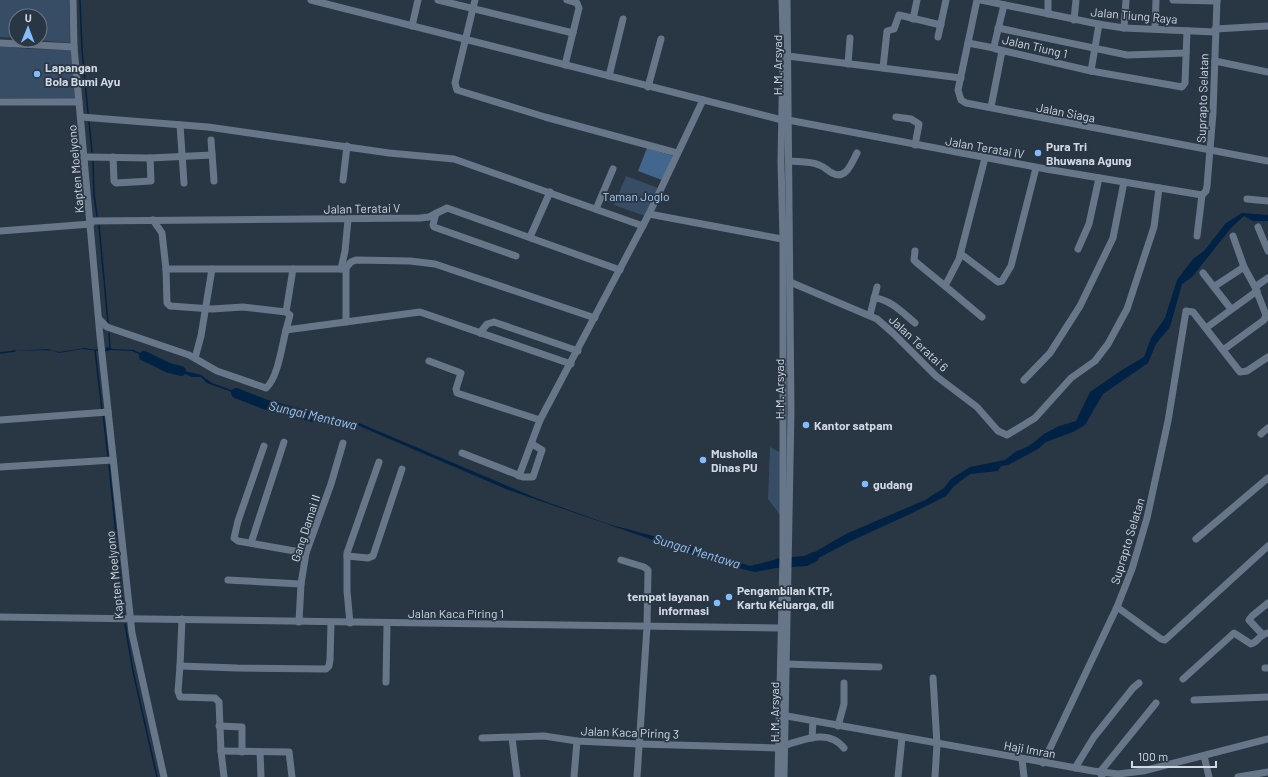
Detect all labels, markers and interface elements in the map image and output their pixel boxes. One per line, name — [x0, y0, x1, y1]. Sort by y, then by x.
street label: Jalan Tiung Raya — [1090, 4, 1178, 26]
north arrow — [8, 8, 48, 48]
text: U — [25, 11, 32, 24]
street label: Jalan Tiung 1 — [1001, 32, 1069, 60]
street label: H.M. Arsyad — [770, 35, 784, 95]
street label: Suprapto Selatan — [1193, 53, 1211, 143]
place label: Lapangan Bola Bumi Ayu — [45, 60, 120, 88]
marker: Lapangan Bola Bumi Ayu — [32, 69, 42, 79]
street label: Jalan Siaga — [1035, 99, 1097, 125]
street label: Kapten Moelyono — [64, 124, 86, 214]
street label: Jalan Teratai IV — [945, 133, 1025, 161]
place label: Pura Tri Bhuwana Agung — [1046, 139, 1132, 167]
marker: Pura Tri Bhuwana Agung — [1033, 148, 1043, 158]
park label: Taman Joglo — [603, 189, 669, 203]
street label: Jalan Teratai V — [324, 200, 400, 216]
street label: Jalan Teratai 6 — [887, 312, 951, 374]
street label: H.M. Arsyad — [772, 359, 786, 419]
water label: Sungai Mentawa — [267, 397, 359, 433]
place label: Kantor satpam — [814, 418, 893, 432]
marker: Kantor satpam — [801, 420, 811, 430]
place label: Musholla Dinas PU — [711, 446, 758, 474]
marker: Musholla Dinas PU — [698, 455, 708, 465]
place label: gudang — [873, 477, 913, 491]
marker: gudang — [860, 479, 870, 489]
street label: Gang Damai II — [288, 493, 322, 563]
street label: Suprapto Selatan — [1107, 496, 1147, 586]
street label: Kapten Moelyono — [102, 530, 126, 620]
water label: Sungai Mentawa — [652, 530, 742, 572]
place label: Pengambilan KTP, Kartu Keluarga, dll — [737, 583, 834, 611]
place label: tempat layanan informasi — [627, 589, 709, 617]
marker: Pengambilan KTP, Kartu Keluarga, dll — [724, 592, 734, 602]
marker: tempat layanan informasi — [712, 598, 722, 608]
street label: Jalan Kaca Piring 1 — [408, 606, 504, 620]
street label: H.M. Arsyad — [767, 682, 781, 742]
street label: Jalan Kaca Piring 3 — [581, 723, 679, 741]
street label: Haji Imran — [1003, 738, 1057, 760]
scale bar — [1132, 743, 1216, 769]
text: 100 m — [1138, 749, 1168, 763]

